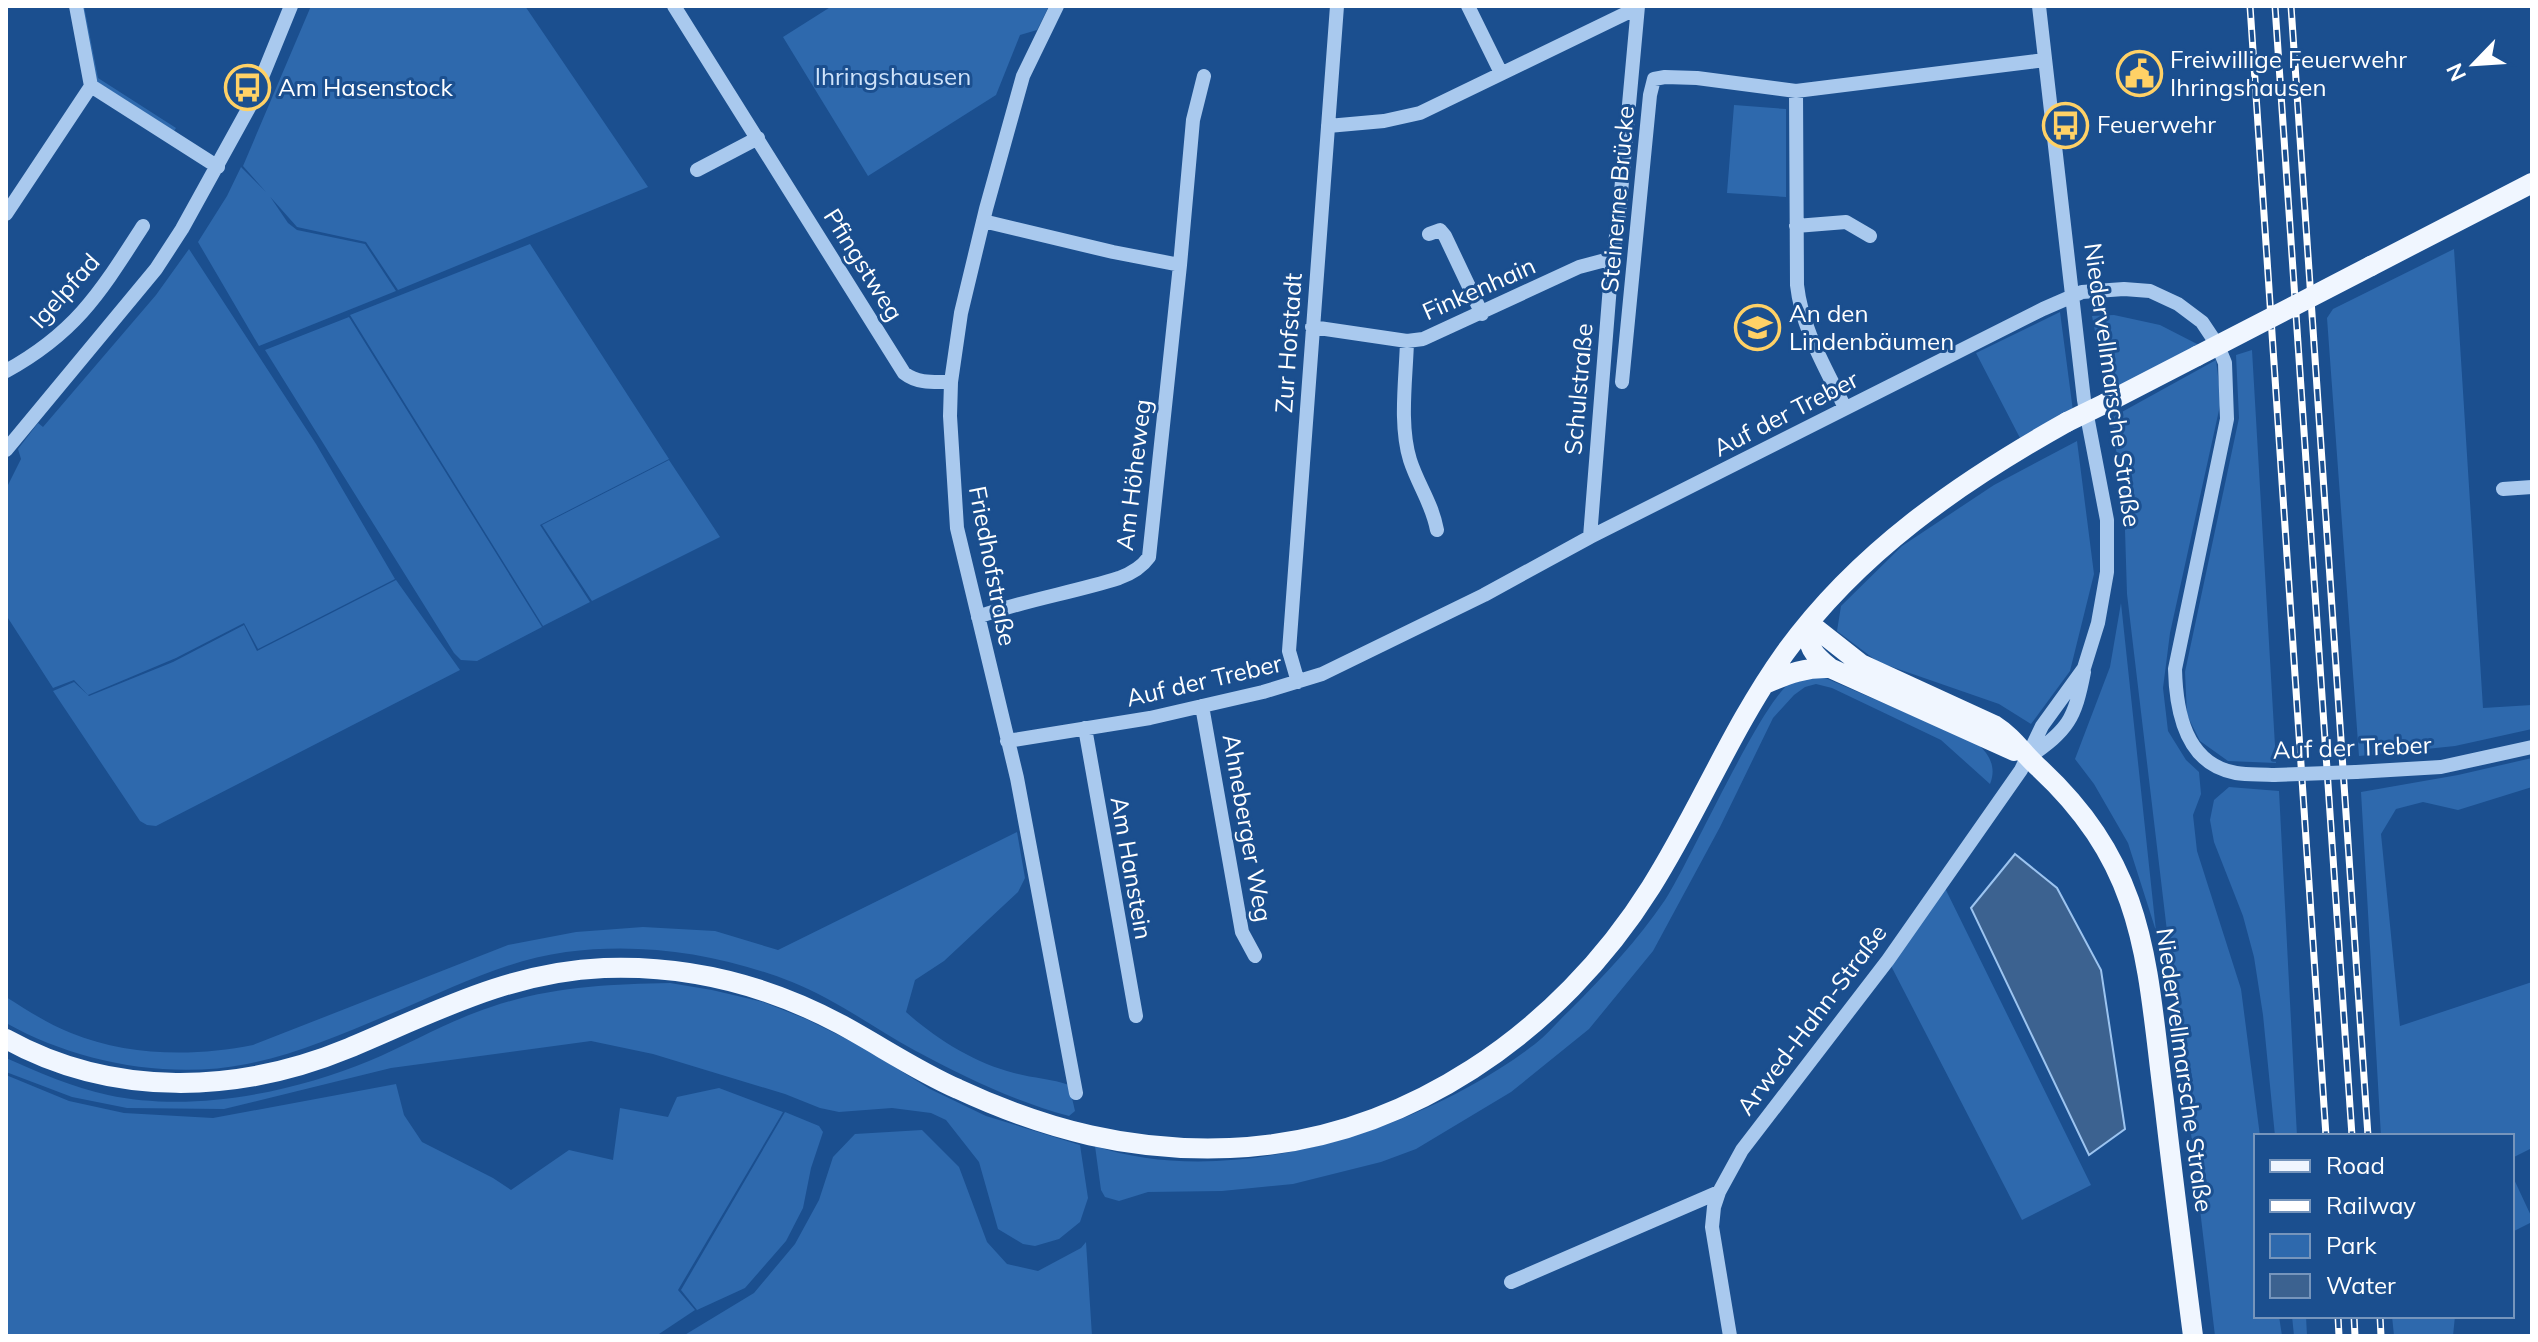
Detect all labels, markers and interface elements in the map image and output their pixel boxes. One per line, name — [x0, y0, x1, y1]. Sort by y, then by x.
north arrow — [2434, 24, 2514, 104]
place label: Freiwillige Feuerwehr Ihringshausen — [2170, 44, 2407, 102]
public building icon: Freiwillige Feuerwehr Ihringshausen — [2115, 50, 2163, 98]
text: N — [2440, 59, 2472, 86]
park label: Ihringshausen — [815, 61, 971, 91]
bus stop icon: Am Hasenstock — [223, 64, 271, 112]
place label: Am Hasenstock — [278, 72, 453, 102]
bus stop icon: Feuerwehr — [2042, 101, 2090, 149]
street label: Steinerne Brücke — [1594, 104, 1640, 293]
place label: Feuerwehr — [2097, 109, 2216, 139]
street label: Pfingstweg — [818, 203, 910, 326]
street label: Niedervellmarsche Straße — [2078, 241, 2148, 529]
street label: Igelpfad — [23, 247, 106, 334]
street label: Finkenhain — [1417, 250, 1540, 326]
street label: Zur Hofstadt — [1268, 272, 1308, 414]
place label: An den Lindenbäumen — [1789, 298, 1954, 356]
school or university icon: An den Lindenbäumen — [1734, 304, 1782, 352]
street label: Schulstraße — [1557, 322, 1599, 456]
street label: Auf der Treber — [1708, 364, 1863, 463]
street label: Am Höheweg — [1109, 397, 1157, 552]
street label: Friedhofstraße — [963, 483, 1023, 648]
street label: Auf der Treber — [1123, 647, 1285, 712]
street label: Auf der Treber — [2272, 729, 2432, 765]
street label: Ahneberger Weg — [1217, 732, 1279, 924]
street label: Am Hanstein — [1105, 794, 1159, 942]
street label: Arwed-Hahn-Straße — [1730, 918, 1893, 1121]
street label: Niedervellmarsche Straße — [2150, 926, 2220, 1214]
legend — [2254, 1134, 2514, 1318]
text: Road — [2326, 1150, 2385, 1180]
text: Railway — [2326, 1190, 2416, 1220]
text: Park — [2326, 1230, 2377, 1260]
text: Water — [2326, 1270, 2396, 1300]

